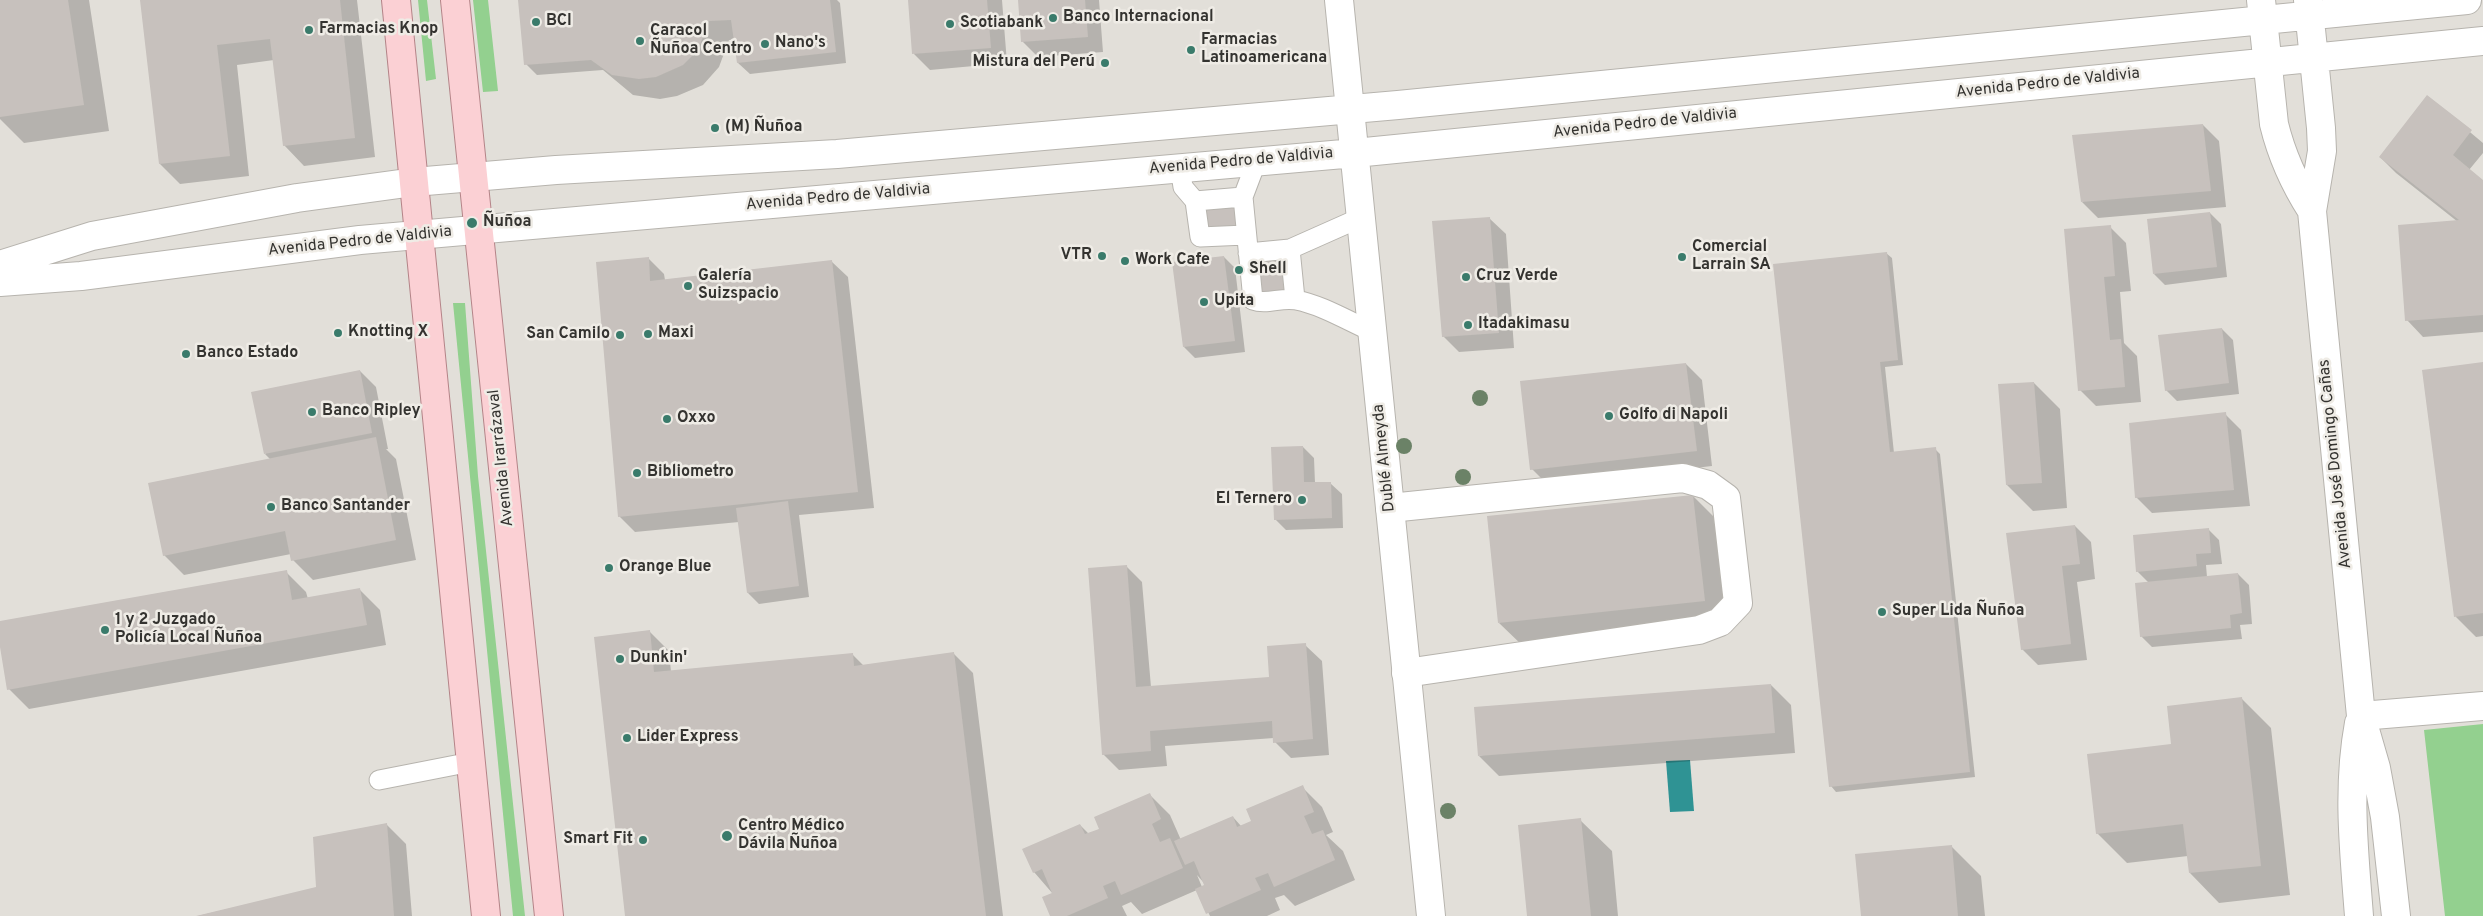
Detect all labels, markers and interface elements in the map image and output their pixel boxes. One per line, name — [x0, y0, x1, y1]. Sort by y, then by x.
place label: Banco Internacional — [1063, 8, 1214, 28]
place label: BCI — [546, 12, 572, 32]
marker: Banco Internacional — [1047, 12, 1059, 24]
place label: Scotiabank — [960, 14, 1043, 34]
marker: BCI — [530, 16, 542, 28]
marker: Scotiabank — [944, 18, 956, 30]
place label: Farmacias Knop — [319, 20, 438, 40]
place label: Caracol Ñuñoa Centro — [650, 22, 752, 60]
marker: Farmacias Knop — [303, 24, 315, 36]
place label: Farmacias Latinoamericana — [1201, 31, 1327, 69]
place label: Nano's — [775, 34, 826, 54]
marker: Caracol Ñuñoa Centro — [634, 35, 646, 47]
marker: Nano's — [759, 38, 771, 50]
marker: Farmacias Latinoamericana — [1185, 44, 1197, 56]
place label: Mistura del Perú — [973, 53, 1095, 73]
marker: Mistura del Perú — [1099, 57, 1111, 69]
street label: Avenida Pedro de Valdivia — [1955, 65, 2141, 103]
street label: Avenida Pedro de Valdivia — [1552, 105, 1738, 143]
place label: (M) Ñuñoa — [725, 118, 802, 138]
marker: (M) Ñuñoa — [709, 122, 721, 134]
street label: Avenida Pedro de Valdivia — [1148, 144, 1334, 180]
street label: Avenida Pedro de Valdivia — [745, 180, 931, 216]
place label: Ñuñoa — [483, 213, 531, 233]
marker: Ñuñoa — [465, 216, 479, 230]
street label: Avenida Pedro de Valdivia — [267, 223, 453, 261]
place label: Comercial Larrain SA — [1692, 238, 1771, 276]
place label: VTR — [1061, 246, 1092, 266]
marker: VTR — [1096, 250, 1108, 262]
place label: Work Cafe — [1135, 251, 1210, 271]
marker: Comercial Larrain SA — [1676, 251, 1688, 263]
marker: Work Cafe — [1119, 255, 1131, 267]
place label: Shell — [1249, 260, 1287, 280]
marker: Shell — [1233, 264, 1245, 276]
place label: Galería Suizspacio — [698, 267, 779, 305]
place label: Cruz Verde — [1476, 267, 1558, 287]
marker: Cruz Verde — [1460, 271, 1472, 283]
marker: Galería Suizspacio — [682, 280, 694, 292]
place label: Upita — [1214, 292, 1254, 312]
marker: Upita — [1198, 296, 1210, 308]
place label: Itadakimasu — [1478, 315, 1570, 335]
marker: Itadakimasu — [1462, 319, 1474, 331]
place label: Knotting X — [348, 323, 428, 343]
place label: Maxi — [658, 324, 694, 344]
place label: San Camilo — [526, 325, 610, 345]
marker: Knotting X — [332, 327, 344, 339]
marker: Maxi — [642, 328, 654, 340]
marker: San Camilo — [614, 329, 626, 341]
place label: Banco Estado — [196, 344, 298, 364]
marker: Banco Estado — [180, 348, 192, 360]
street label: Avenida José Domingo Cañas — [2315, 358, 2357, 570]
street label: Avenida Irarrázaval — [485, 388, 519, 528]
place label: Banco Ripley — [322, 402, 421, 422]
street label: Dublé Almeyda — [1370, 403, 1400, 513]
marker: Banco Ripley — [306, 406, 318, 418]
place label: Golfo di Napoli — [1619, 406, 1728, 426]
place label: Oxxo — [677, 409, 716, 429]
marker: Golfo di Napoli — [1603, 410, 1615, 422]
marker: Oxxo — [661, 413, 673, 425]
place label: Bibliometro — [647, 463, 734, 483]
marker: Bibliometro — [631, 467, 643, 479]
place label: El Ternero — [1216, 490, 1292, 510]
marker: El Ternero — [1296, 494, 1308, 506]
place label: Banco Santander — [281, 497, 410, 517]
marker: Banco Santander — [265, 501, 277, 513]
place label: Orange Blue — [619, 558, 712, 578]
marker: Orange Blue — [603, 562, 615, 574]
place label: Super Lida Ñuñoa — [1892, 602, 2024, 622]
marker: Super Lida Ñuñoa — [1876, 606, 1888, 618]
place label: 1 y 2 Juzgado Policía Local Ñuñoa — [115, 611, 262, 649]
marker: 1 y 2 Juzgado Policía Local Ñuñoa — [99, 624, 111, 636]
place label: Dunkin' — [630, 649, 687, 669]
marker: Dunkin' — [614, 653, 626, 665]
place label: Lider Express — [637, 728, 739, 748]
marker: Lider Express — [621, 732, 633, 744]
place label: Centro Médico Dávila Ñuñoa — [738, 817, 845, 855]
marker: Centro Médico Dávila Ñuñoa — [720, 829, 734, 843]
place label: Smart Fit — [563, 830, 633, 850]
marker: Smart Fit — [637, 834, 649, 846]

